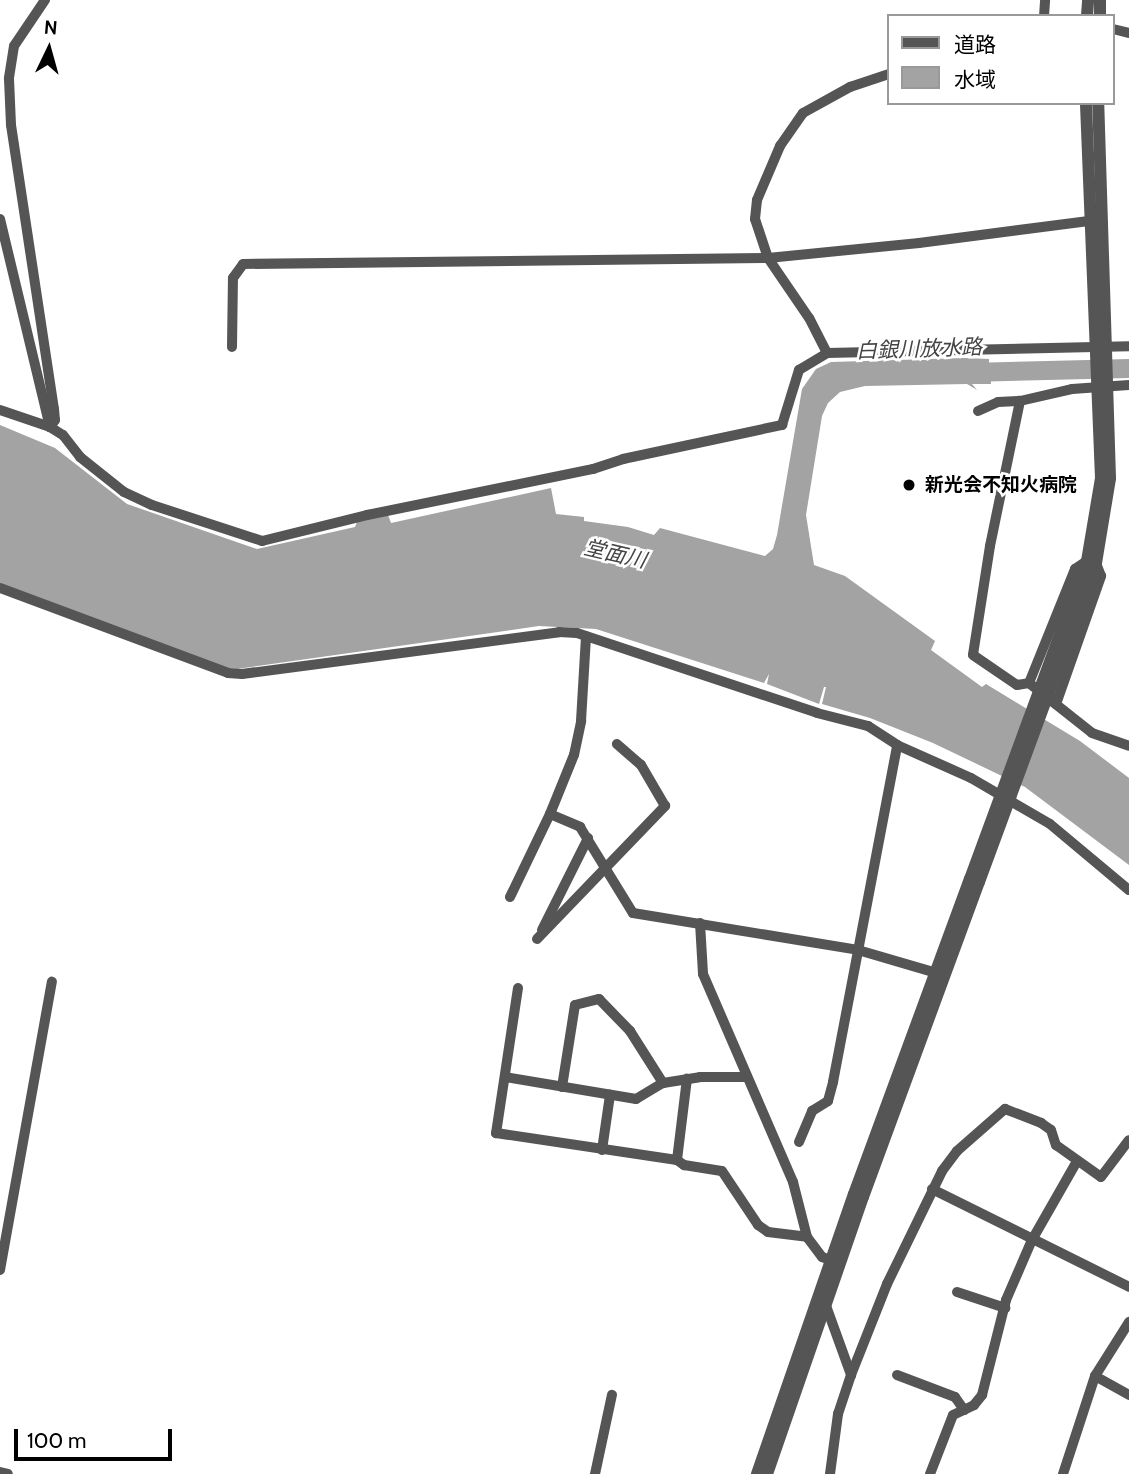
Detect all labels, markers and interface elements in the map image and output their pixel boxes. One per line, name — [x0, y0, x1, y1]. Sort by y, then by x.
north arrow — [14, 14, 84, 84]
legend — [888, 14, 1115, 105]
text: N — [43, 16, 59, 40]
text: 道路 — [954, 32, 996, 57]
text: 水域 — [954, 67, 996, 92]
water label: 白銀川放水路 — [856, 334, 982, 364]
place label: 新光会不知火病院 — [925, 474, 1077, 496]
marker: 新光会不知火病院 — [899, 475, 919, 495]
water label: 堂面川 — [581, 535, 649, 573]
scale bar — [18, 1414, 175, 1458]
text: 100 m — [27, 1428, 86, 1453]

